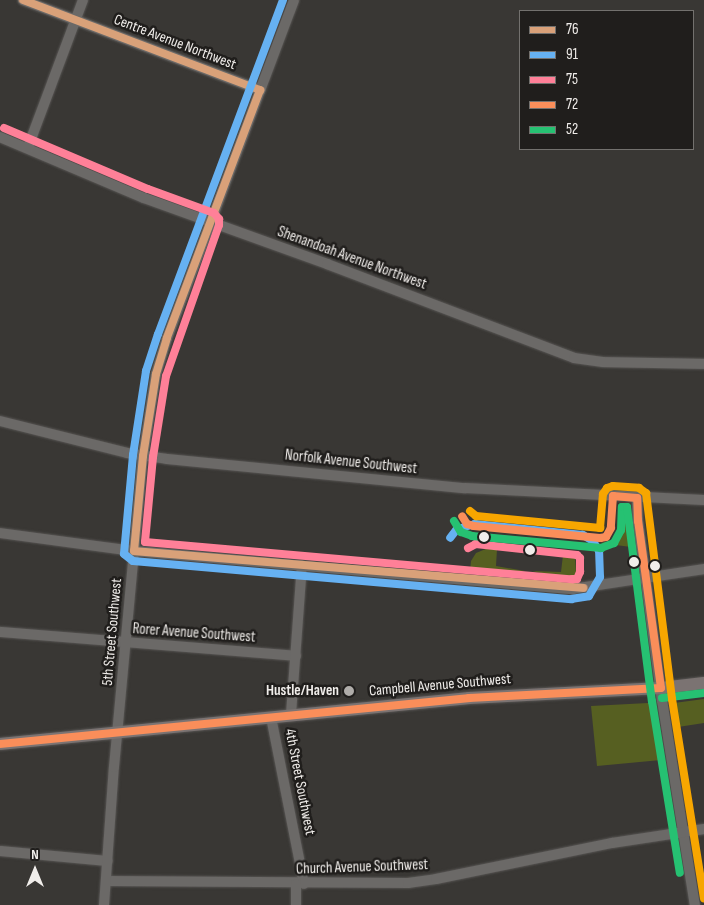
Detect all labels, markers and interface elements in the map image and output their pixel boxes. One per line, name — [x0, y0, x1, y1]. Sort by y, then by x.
street label: Centre Avenue Northwest — [111, 10, 239, 74]
legend — [519, 10, 694, 150]
text: 76 — [566, 20, 579, 39]
text: 91 — [566, 45, 578, 64]
text: 75 — [566, 70, 578, 89]
text: 72 — [566, 95, 578, 114]
text: 52 — [566, 120, 578, 139]
street label: Shenandoah Avenue Northwest — [275, 223, 429, 293]
street label: Norfolk Avenue Southwest — [284, 446, 418, 478]
unlabelled marker — [479, 532, 489, 542]
unlabelled marker — [525, 545, 535, 555]
unlabelled marker — [629, 557, 639, 567]
unlabelled marker — [650, 561, 660, 571]
street label: 5th Street Southwest — [98, 578, 126, 686]
street label: Rorer Avenue Southwest — [132, 620, 256, 646]
street label: Campbell Avenue Southwest — [368, 670, 512, 700]
place label: Hustle/Haven — [266, 682, 339, 700]
marker: Hustle/Haven — [343, 685, 355, 697]
street label: 4th Street Southwest — [281, 727, 319, 837]
north arrow — [10, 845, 60, 895]
text: N — [31, 846, 39, 863]
street label: Church Avenue Southwest — [296, 856, 428, 878]

